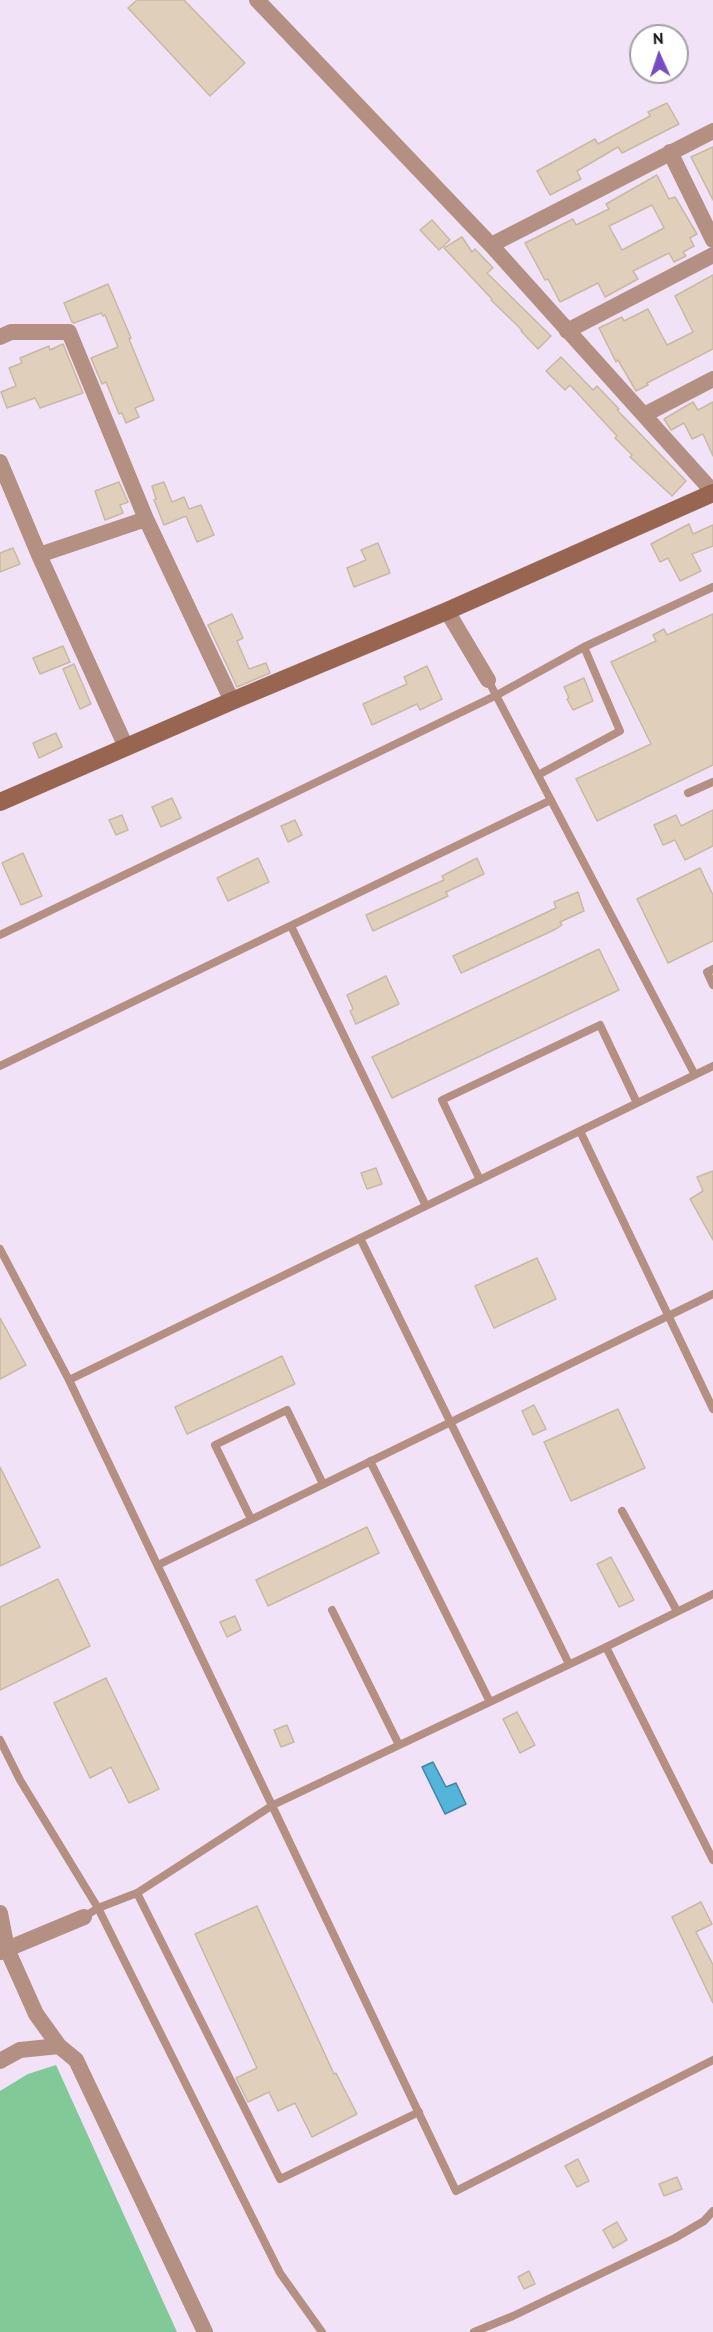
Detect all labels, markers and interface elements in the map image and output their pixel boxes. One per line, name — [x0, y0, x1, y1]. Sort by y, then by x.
north arrow — [629, 24, 689, 84]
text: N — [652, 28, 664, 48]

